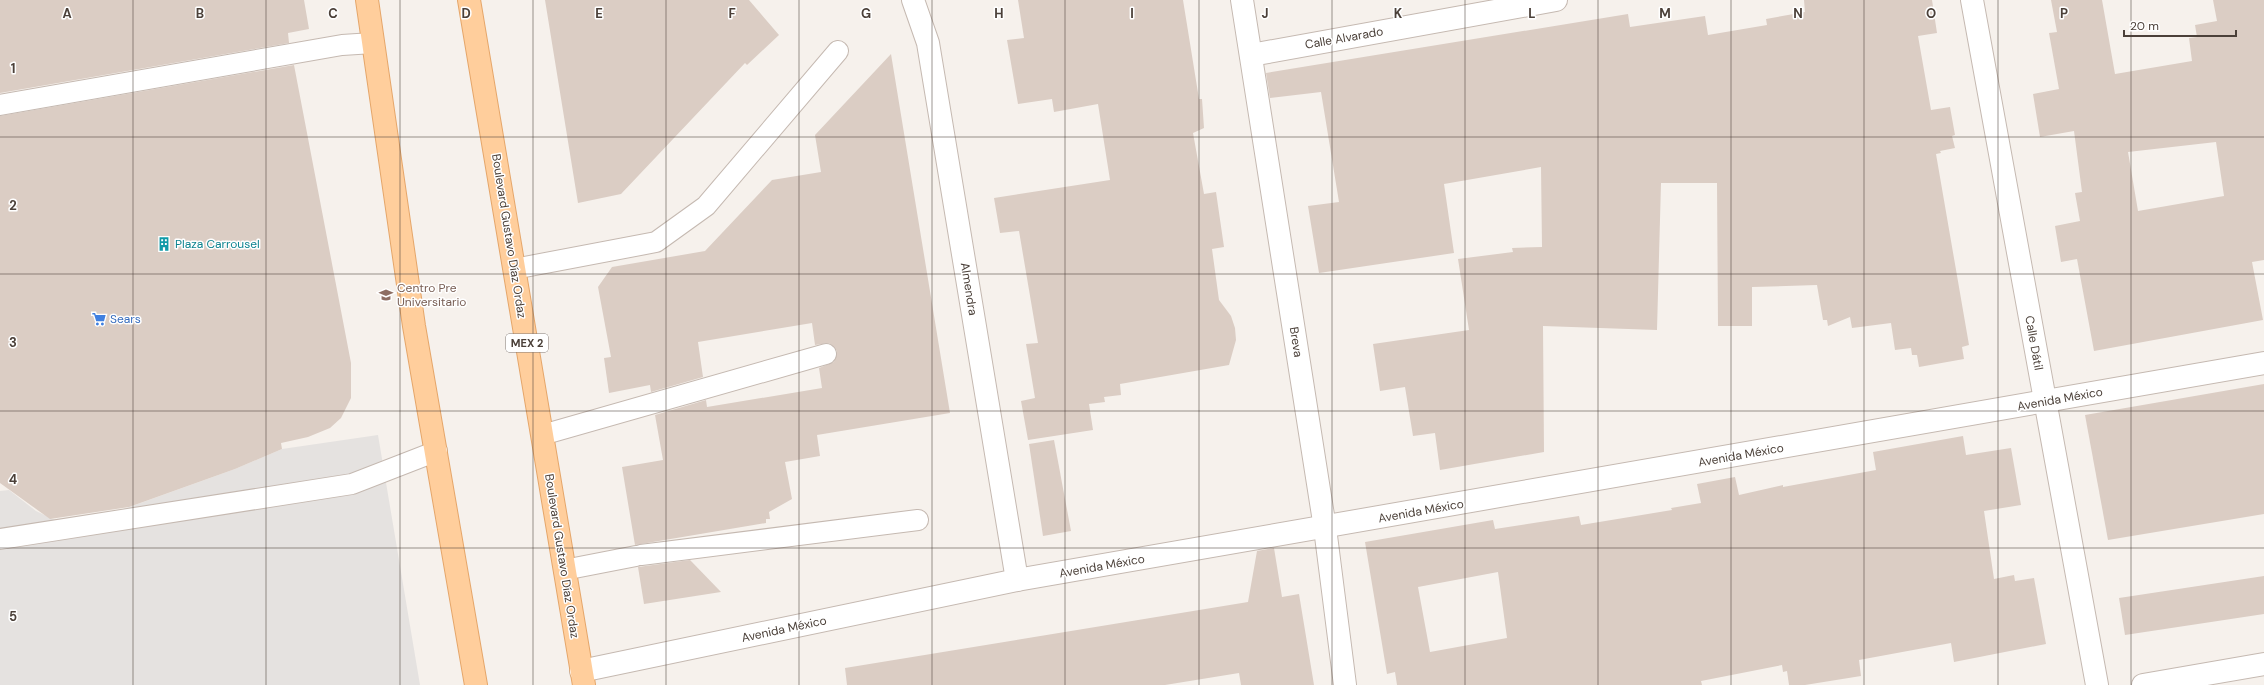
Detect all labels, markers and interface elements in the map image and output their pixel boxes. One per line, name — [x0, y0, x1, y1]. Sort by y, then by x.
text: A — [62, 5, 72, 22]
text: B — [196, 5, 204, 22]
text: C — [328, 5, 338, 22]
text: D — [461, 5, 471, 22]
text: E — [595, 5, 603, 22]
text: F — [728, 5, 736, 22]
text: G — [861, 5, 871, 22]
text: H — [994, 5, 1004, 22]
text: I — [1130, 5, 1134, 22]
text: J — [1261, 5, 1269, 22]
text: K — [1394, 5, 1403, 22]
text: L — [1528, 5, 1536, 22]
text: M — [1659, 5, 1671, 22]
text: N — [1793, 5, 1803, 22]
text: O — [1926, 5, 1936, 22]
text: P — [2060, 5, 2068, 22]
scale bar — [2124, 12, 2236, 38]
text: 20 m — [2130, 18, 2159, 34]
street label: Calle Alvarado — [1304, 23, 1384, 53]
text: 1 — [11, 60, 15, 77]
street label: Boulevard Gustavo Díaz Ordaz — [488, 153, 530, 319]
text: 2 — [9, 197, 17, 214]
building icon: Plaza Carrousel — [156, 236, 172, 252]
place label: Plaza Carrousel — [175, 236, 260, 252]
street label: Almendra — [957, 261, 981, 317]
place label: Centro Pre Universitario — [397, 280, 466, 310]
school or university icon: Centro Pre Universitario — [378, 287, 394, 303]
supermarket icon: Sears — [91, 311, 107, 327]
place label: Sears — [110, 311, 141, 327]
street label: Calle Dátil — [2021, 314, 2047, 372]
street label: Breva — [1286, 326, 1306, 358]
text: 3 — [9, 334, 17, 351]
road number: MEX 2 — [506, 334, 548, 352]
street label: Avenida México — [2016, 384, 2104, 414]
street label: Avenida México — [1697, 440, 1785, 470]
text: 4 — [9, 471, 17, 488]
street label: Boulevard Gustavo Díaz Ordaz — [541, 473, 583, 639]
street label: Avenida México — [1377, 496, 1465, 526]
street label: Avenida México — [1058, 551, 1146, 581]
text: 5 — [9, 608, 17, 625]
street label: Avenida México — [740, 612, 828, 646]

